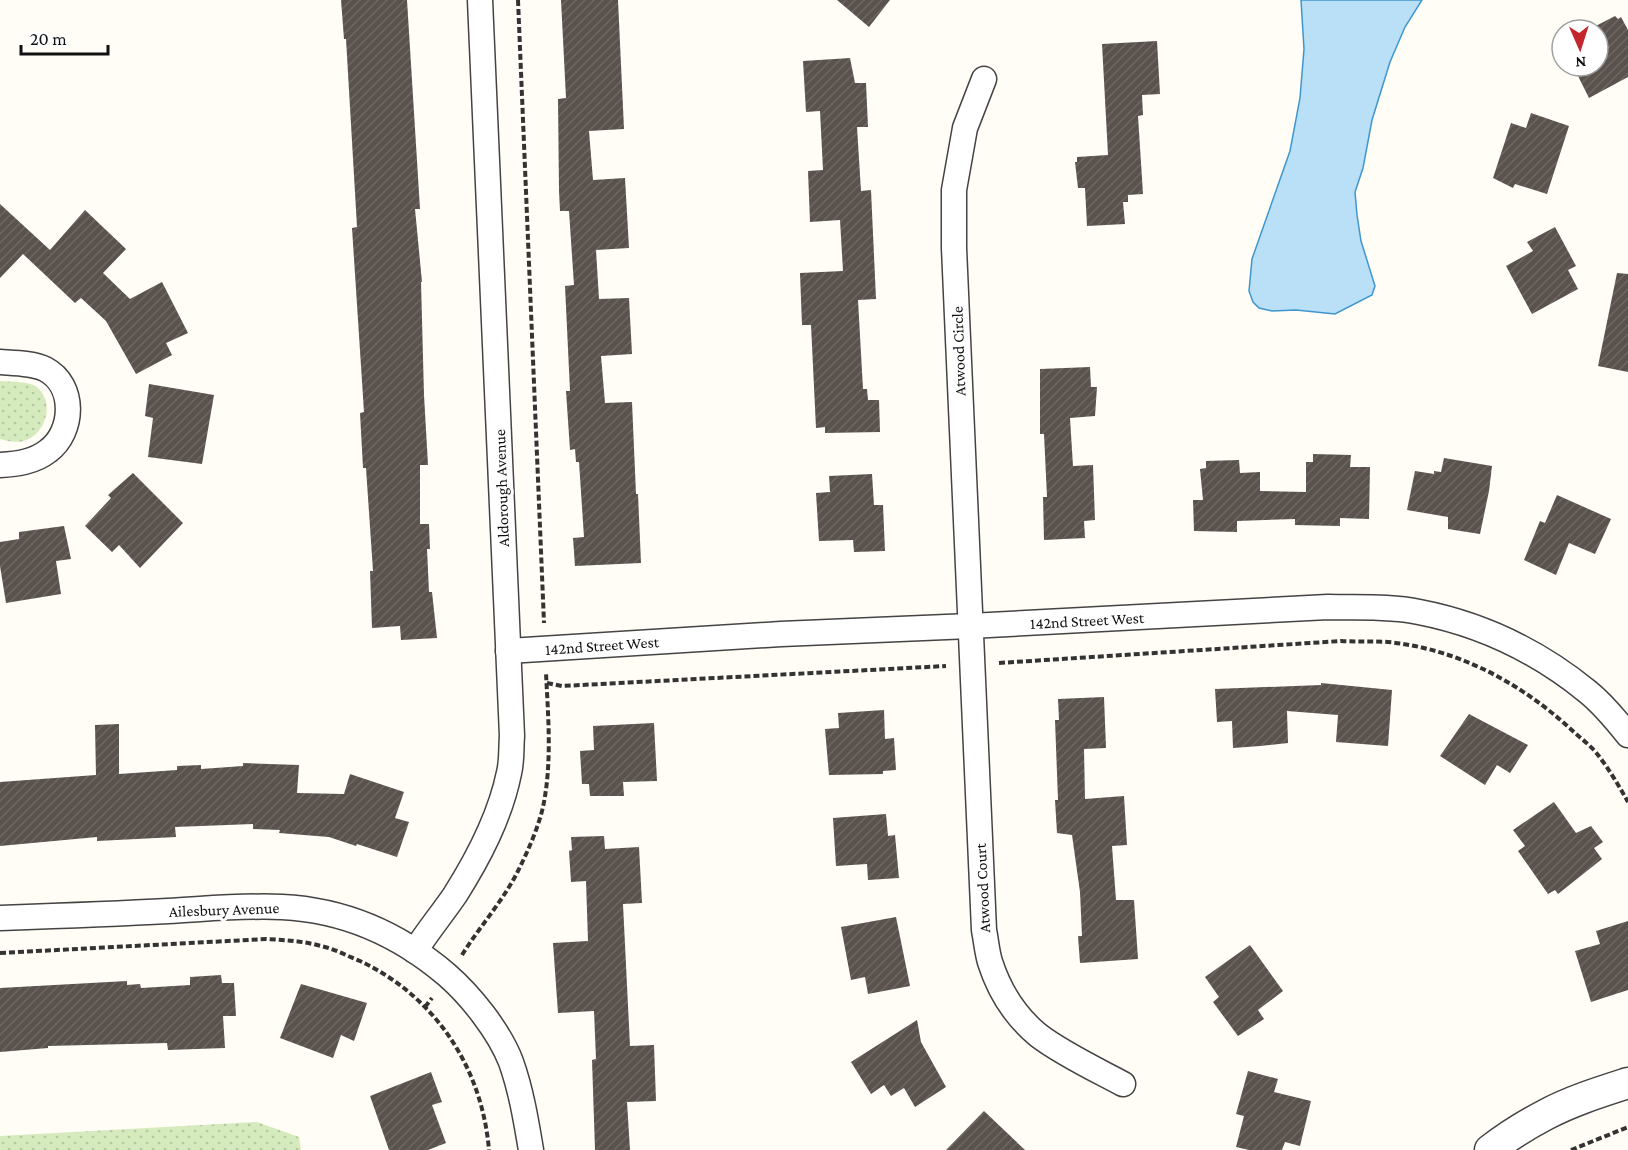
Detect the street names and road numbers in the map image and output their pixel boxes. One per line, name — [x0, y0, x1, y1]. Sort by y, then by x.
street label: Atwood Circle — [948, 306, 969, 396]
street label: Aldorough Avenue — [491, 429, 513, 547]
street label: 142nd Street West — [1030, 609, 1145, 632]
street label: 142nd Street West — [545, 633, 660, 658]
street label: Atwood Court — [972, 842, 993, 933]
street label: Ailesbury Avenue — [168, 899, 280, 921]

